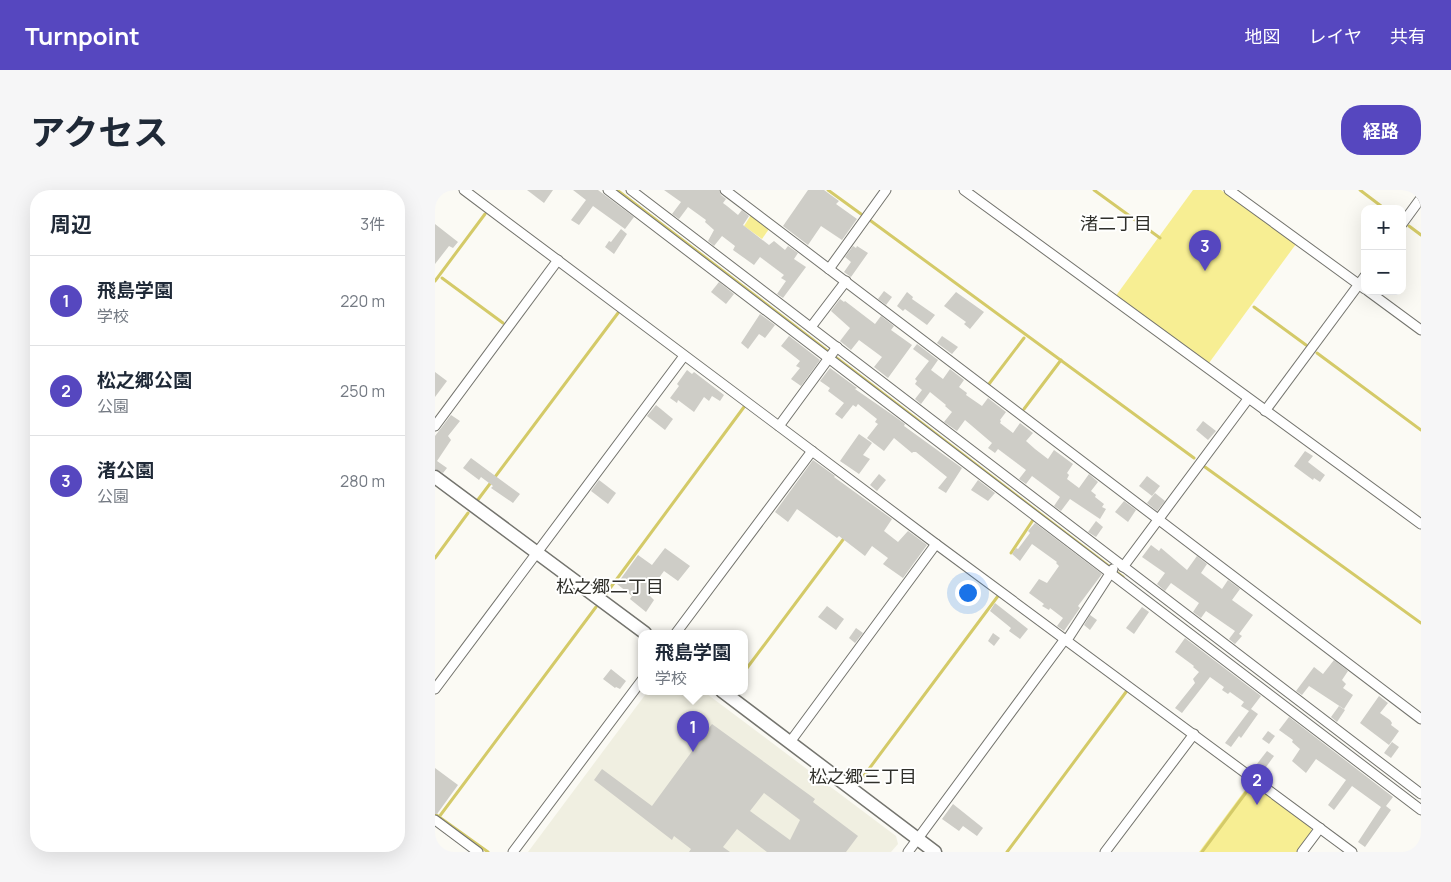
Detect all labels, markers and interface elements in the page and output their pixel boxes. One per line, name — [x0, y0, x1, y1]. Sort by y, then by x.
text: Turnpoint — [25, 19, 140, 52]
text: 地図 — [1245, 24, 1281, 48]
text: レイヤ — [1309, 24, 1362, 48]
text: 共有 — [1390, 24, 1426, 48]
button: 経路 — [1341, 105, 1421, 155]
text: アクセス — [30, 108, 168, 156]
map controls — [1361, 205, 1406, 295]
button: + — [1361, 205, 1406, 250]
text: 周辺 — [50, 210, 92, 238]
district label: 渚二丁目 — [1080, 211, 1152, 235]
text: 3件 — [360, 213, 385, 235]
pin: 3 — [1189, 230, 1221, 271]
button: − — [1361, 250, 1406, 295]
text: 飛島学園 — [97, 277, 173, 303]
text: 1 — [62, 290, 70, 312]
text: 220 m — [340, 290, 385, 312]
text: 学校 — [97, 305, 129, 327]
text: 松之郷公園 — [97, 367, 192, 393]
text: 2 — [61, 380, 71, 402]
text: 250 m — [340, 380, 385, 402]
text: 公園 — [97, 395, 129, 417]
text: 渚公園 — [97, 457, 154, 483]
text: 3 — [61, 470, 71, 492]
text: 280 m — [340, 470, 385, 492]
text: 公園 — [97, 485, 129, 507]
district label: 松之郷二丁目 — [556, 574, 664, 598]
your location — [955, 580, 981, 606]
popup — [638, 630, 748, 695]
text: 飛島学園 — [655, 639, 731, 665]
text: 学校 — [655, 667, 687, 689]
pin: 1 — [677, 711, 709, 752]
district label: 松之郷三丁目 — [809, 764, 917, 788]
pin: 2 — [1241, 764, 1273, 805]

